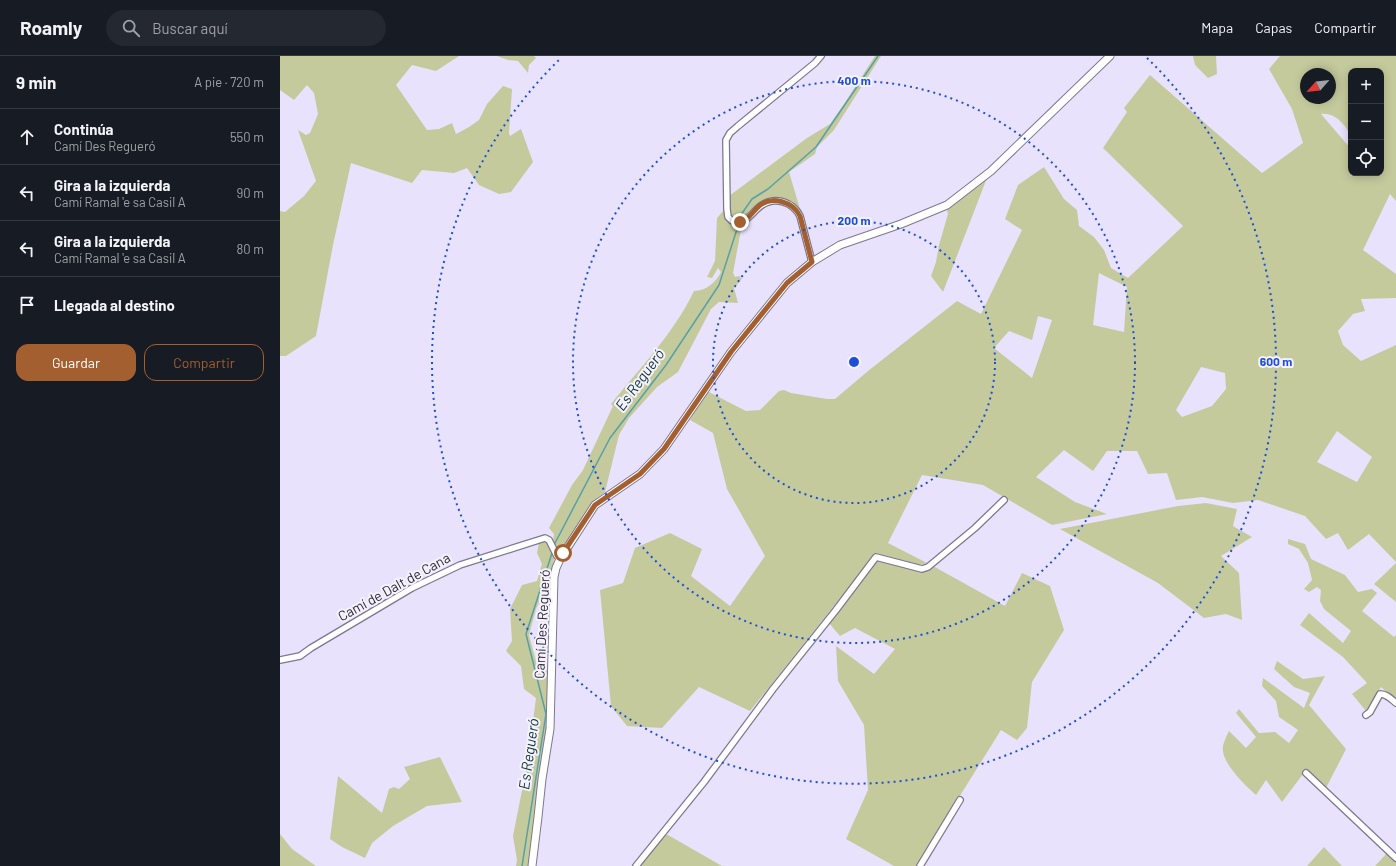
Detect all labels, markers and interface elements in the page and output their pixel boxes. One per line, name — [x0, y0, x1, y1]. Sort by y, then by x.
search box — [106, 10, 386, 46]
text: Roamly — [20, 16, 82, 39]
icon: search — [120, 17, 142, 39]
text: Buscar aquí — [152, 19, 228, 37]
text: Mapa — [1201, 19, 1233, 36]
text: Capas — [1255, 19, 1292, 36]
text: Compartir — [1314, 19, 1376, 36]
north arrow — [1300, 68, 1336, 104]
map controls — [1348, 68, 1384, 176]
button: + — [1348, 68, 1384, 104]
text: 9 min — [16, 72, 56, 92]
text: 400 m — [837, 73, 871, 87]
text: A pie · 720 m — [194, 74, 264, 90]
button: − — [1348, 104, 1384, 140]
text: Continúa — [54, 120, 114, 138]
icon: ahead — [16, 126, 38, 148]
text: 550 m — [230, 129, 264, 145]
text: Camí Des Regueró — [54, 138, 156, 154]
button: locate — [1348, 140, 1384, 176]
text: Gira a la izquierda — [54, 176, 170, 194]
icon: left — [16, 182, 38, 204]
text: 90 m — [237, 185, 264, 201]
text: Camí Ramal 'e sa Casil A — [54, 194, 186, 210]
route end — [731, 213, 749, 231]
text: 200 m — [838, 213, 870, 227]
text: Gira a la izquierda — [54, 232, 170, 250]
icon: left — [16, 238, 38, 260]
text: 80 m — [237, 241, 264, 257]
text: Camí Ramal 'e sa Casil A — [54, 250, 186, 266]
icon: arrive — [16, 294, 38, 316]
text: Llegada al destino — [54, 296, 175, 314]
button: Guardar — [16, 344, 136, 381]
button: Compartir — [144, 344, 264, 381]
water label: Es Regueró — [611, 345, 668, 414]
text: 600 m — [1260, 354, 1292, 368]
centre of rings — [847, 355, 861, 369]
route start — [554, 544, 572, 562]
street label: Camí de Dalt de Cana — [335, 549, 453, 624]
street label: Camí Des Regueró — [530, 569, 553, 679]
water label: Es Regueró — [514, 717, 542, 791]

